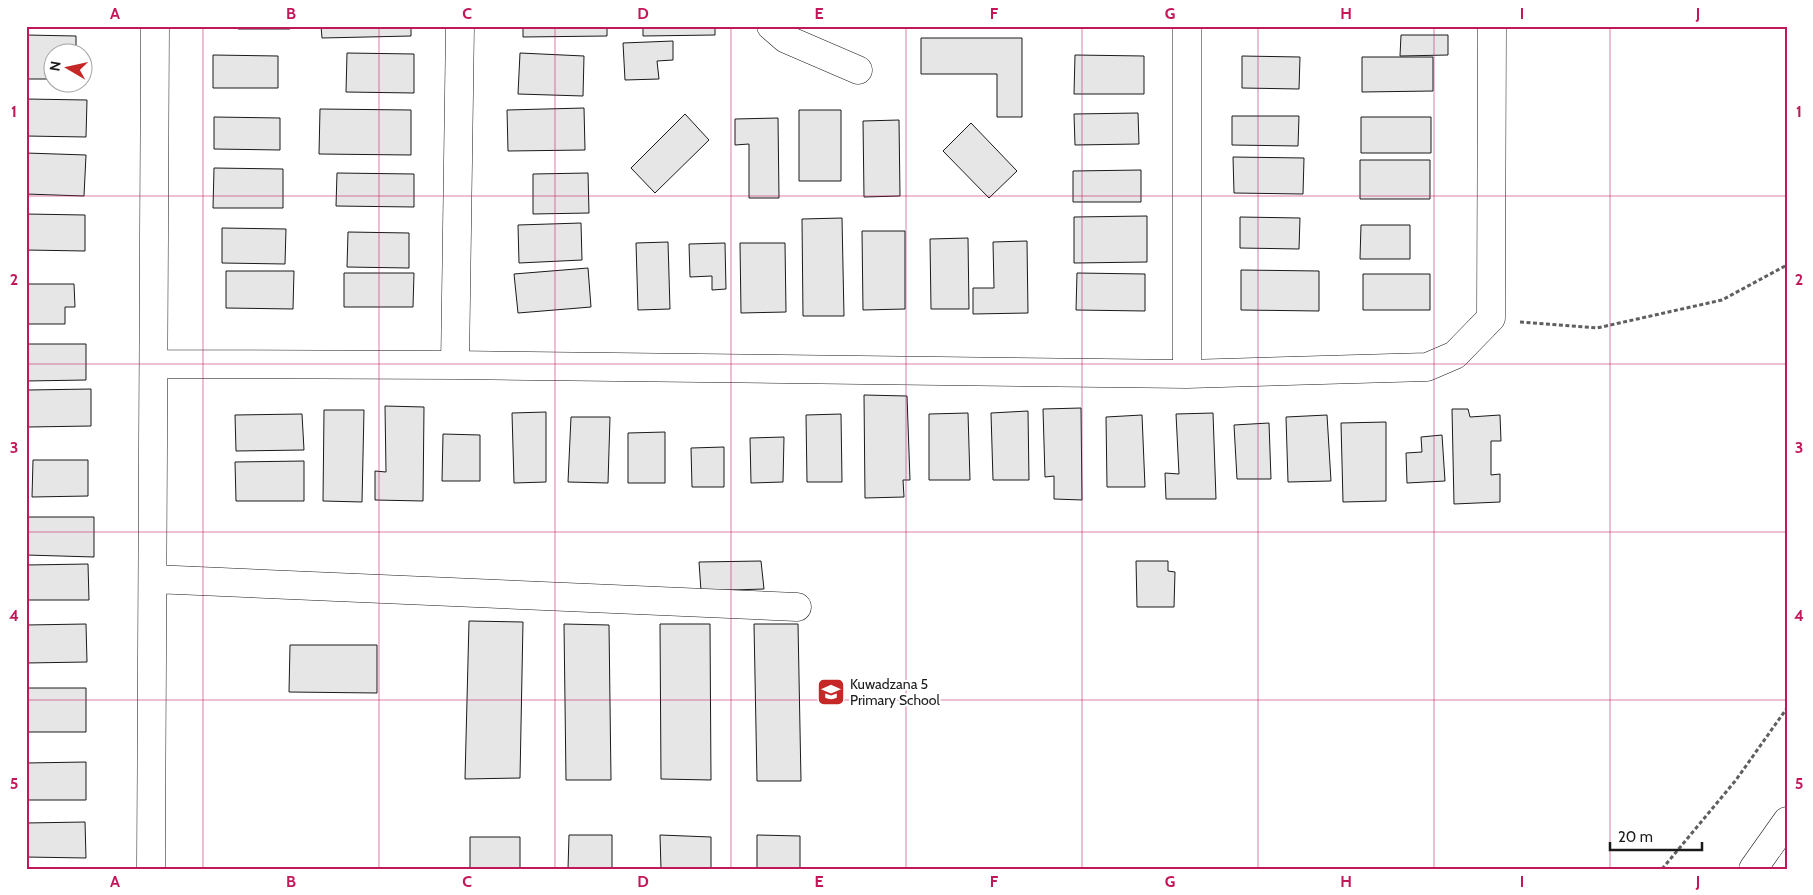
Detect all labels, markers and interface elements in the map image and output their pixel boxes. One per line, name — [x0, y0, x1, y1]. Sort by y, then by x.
text: A — [110, 4, 120, 23]
text: B — [286, 4, 296, 23]
text: C — [462, 4, 472, 23]
text: D — [637, 4, 649, 23]
text: E — [814, 4, 824, 23]
text: F — [990, 4, 999, 23]
text: G — [1165, 4, 1175, 23]
text: H — [1340, 4, 1352, 23]
text: I — [1520, 4, 1524, 23]
text: J — [1695, 4, 1700, 23]
north arrow — [42, 42, 92, 92]
text: N — [45, 60, 65, 72]
text: 1 — [11, 102, 17, 121]
text: 1 — [1796, 102, 1802, 121]
text: 2 — [10, 270, 18, 289]
text: 2 — [1795, 270, 1803, 289]
text: 3 — [10, 438, 18, 457]
text: 3 — [1795, 438, 1803, 457]
text: 4 — [9, 606, 19, 625]
text: 4 — [1794, 606, 1804, 625]
place label: Kuwadzana 5 Primary School — [850, 675, 940, 709]
school or university icon: Kuwadzana 5 Primary School — [816, 677, 846, 707]
text: 5 — [10, 774, 18, 793]
text: 5 — [1795, 774, 1803, 793]
scale bar — [1610, 820, 1703, 852]
text: 20 m — [1618, 828, 1653, 846]
text: A — [110, 872, 120, 891]
text: B — [286, 872, 296, 891]
text: C — [462, 872, 472, 891]
text: D — [637, 872, 649, 891]
text: E — [814, 872, 824, 891]
text: F — [990, 872, 999, 891]
text: G — [1165, 872, 1175, 891]
text: H — [1340, 872, 1352, 891]
text: I — [1520, 872, 1524, 891]
text: J — [1695, 872, 1700, 891]

